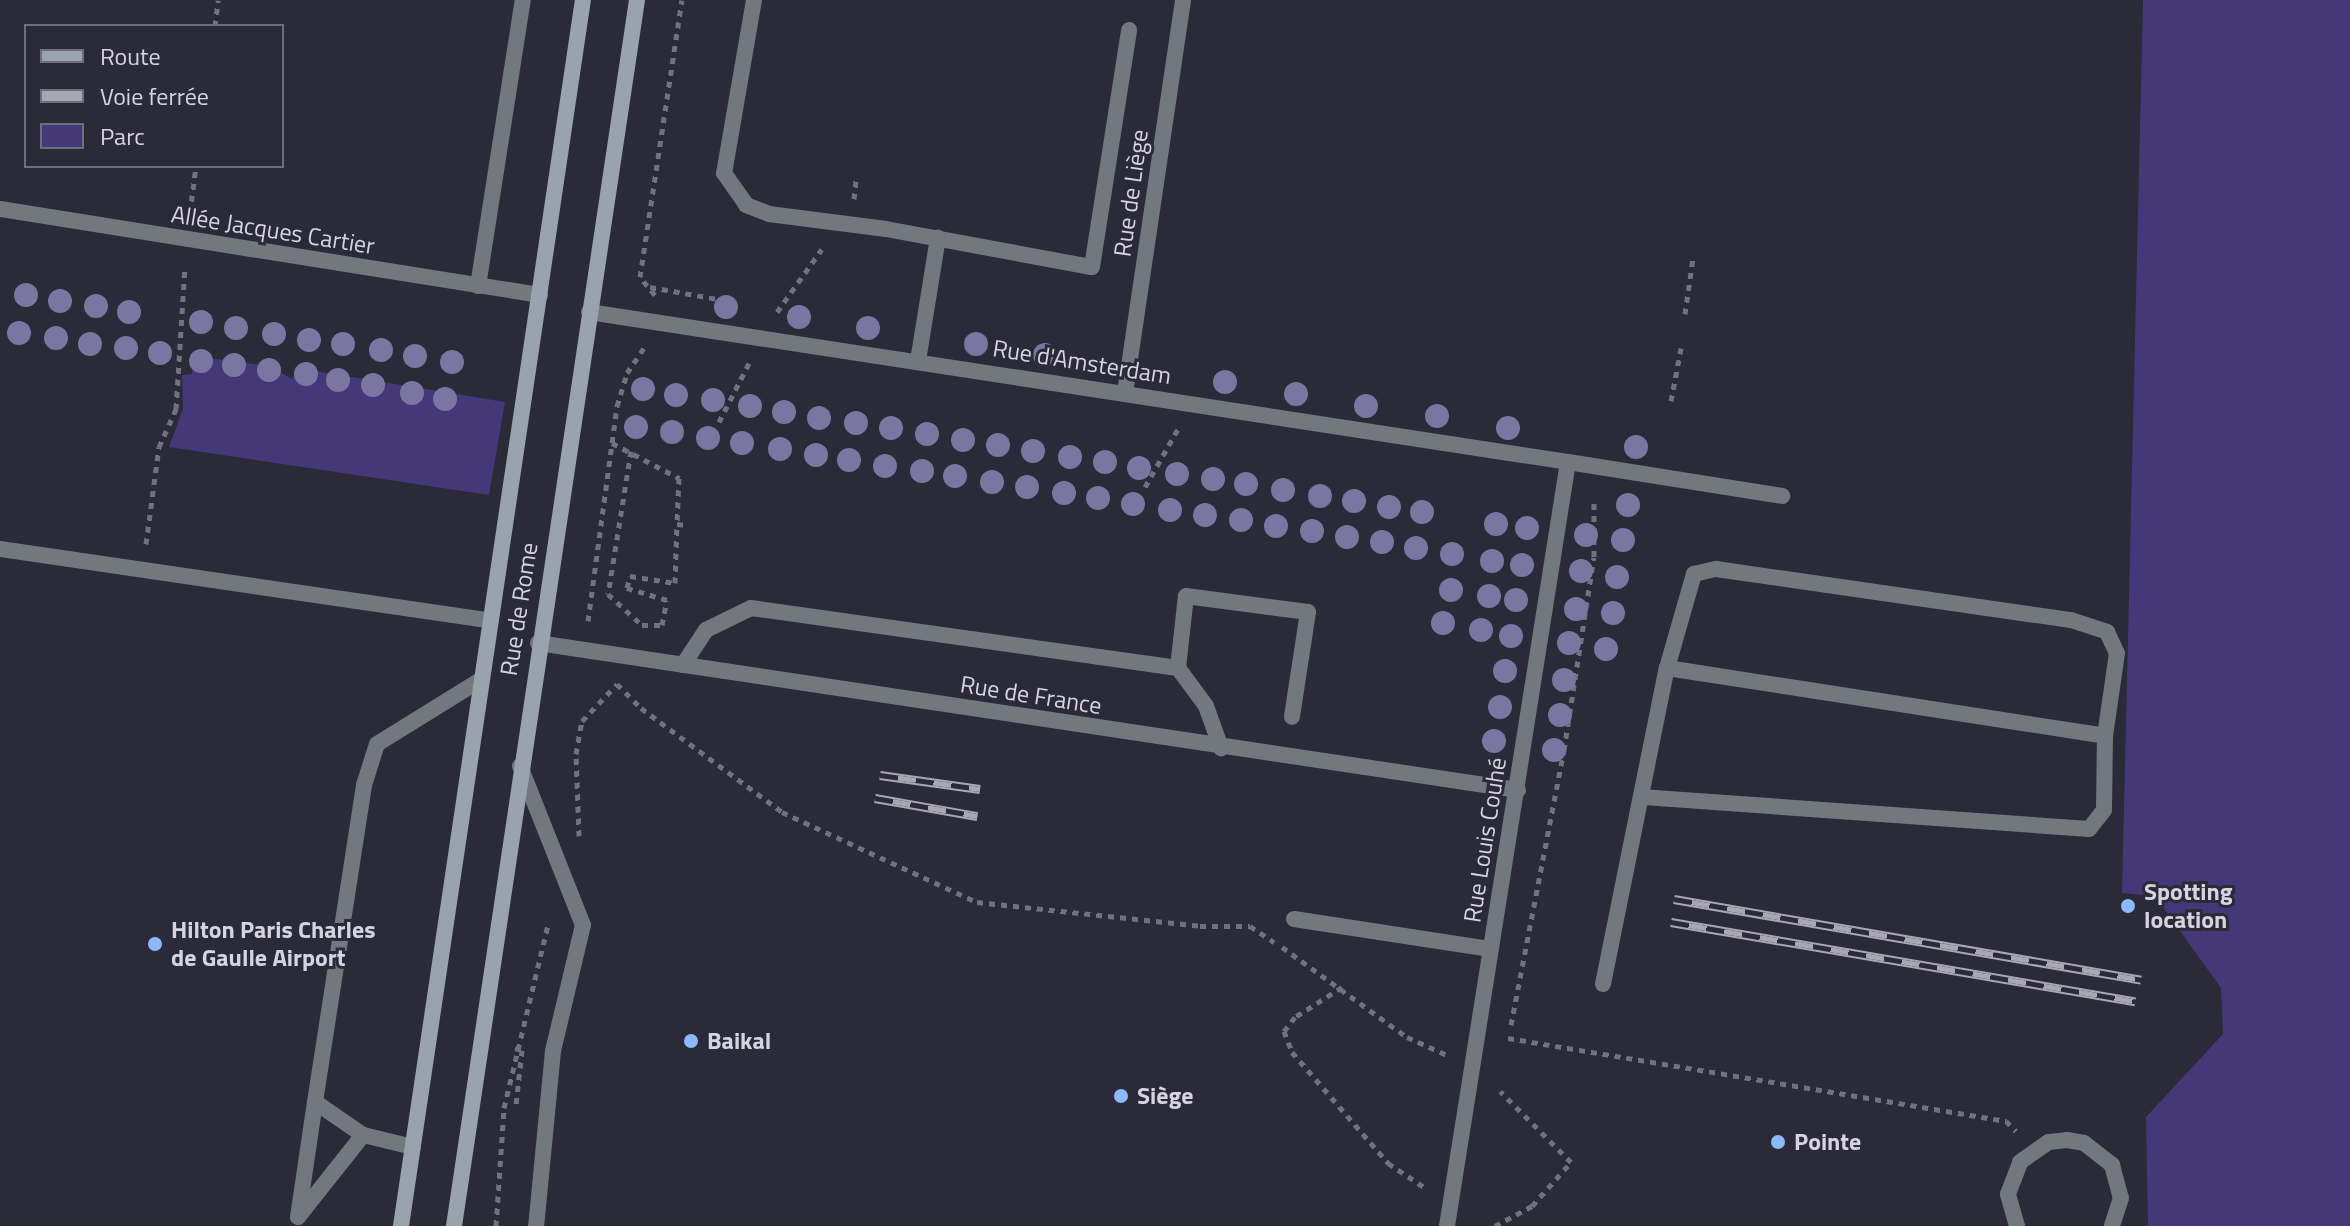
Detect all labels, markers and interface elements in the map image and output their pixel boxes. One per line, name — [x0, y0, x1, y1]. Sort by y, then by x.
legend — [24, 24, 284, 168]
text: Route — [100, 38, 161, 74]
text: Voie ferrée — [100, 78, 209, 114]
text: Parc — [100, 118, 145, 154]
street label: Rue de Liège — [1108, 127, 1154, 259]
street label: Allée Jacques Cartier — [169, 200, 377, 260]
street label: Rue d'Amsterdam — [991, 334, 1173, 390]
street label: Rue de Rome — [494, 540, 544, 678]
street label: Rue de France — [958, 670, 1104, 720]
street label: Rue Louis Couhé — [1458, 755, 1512, 925]
place label: Spotting location — [2144, 878, 2233, 934]
marker: Spotting location — [2119, 897, 2137, 915]
place label: Hilton Paris Charles de Gaulle Airport — [171, 916, 376, 972]
marker: Hilton Paris Charles de Gaulle Airport — [146, 935, 164, 953]
place label: Baikal — [707, 1027, 771, 1055]
marker: Baikal — [682, 1032, 700, 1050]
place label: Siège — [1137, 1082, 1194, 1110]
marker: Siège — [1112, 1087, 1130, 1105]
place label: Pointe — [1794, 1128, 1861, 1156]
marker: Pointe — [1769, 1133, 1787, 1151]

